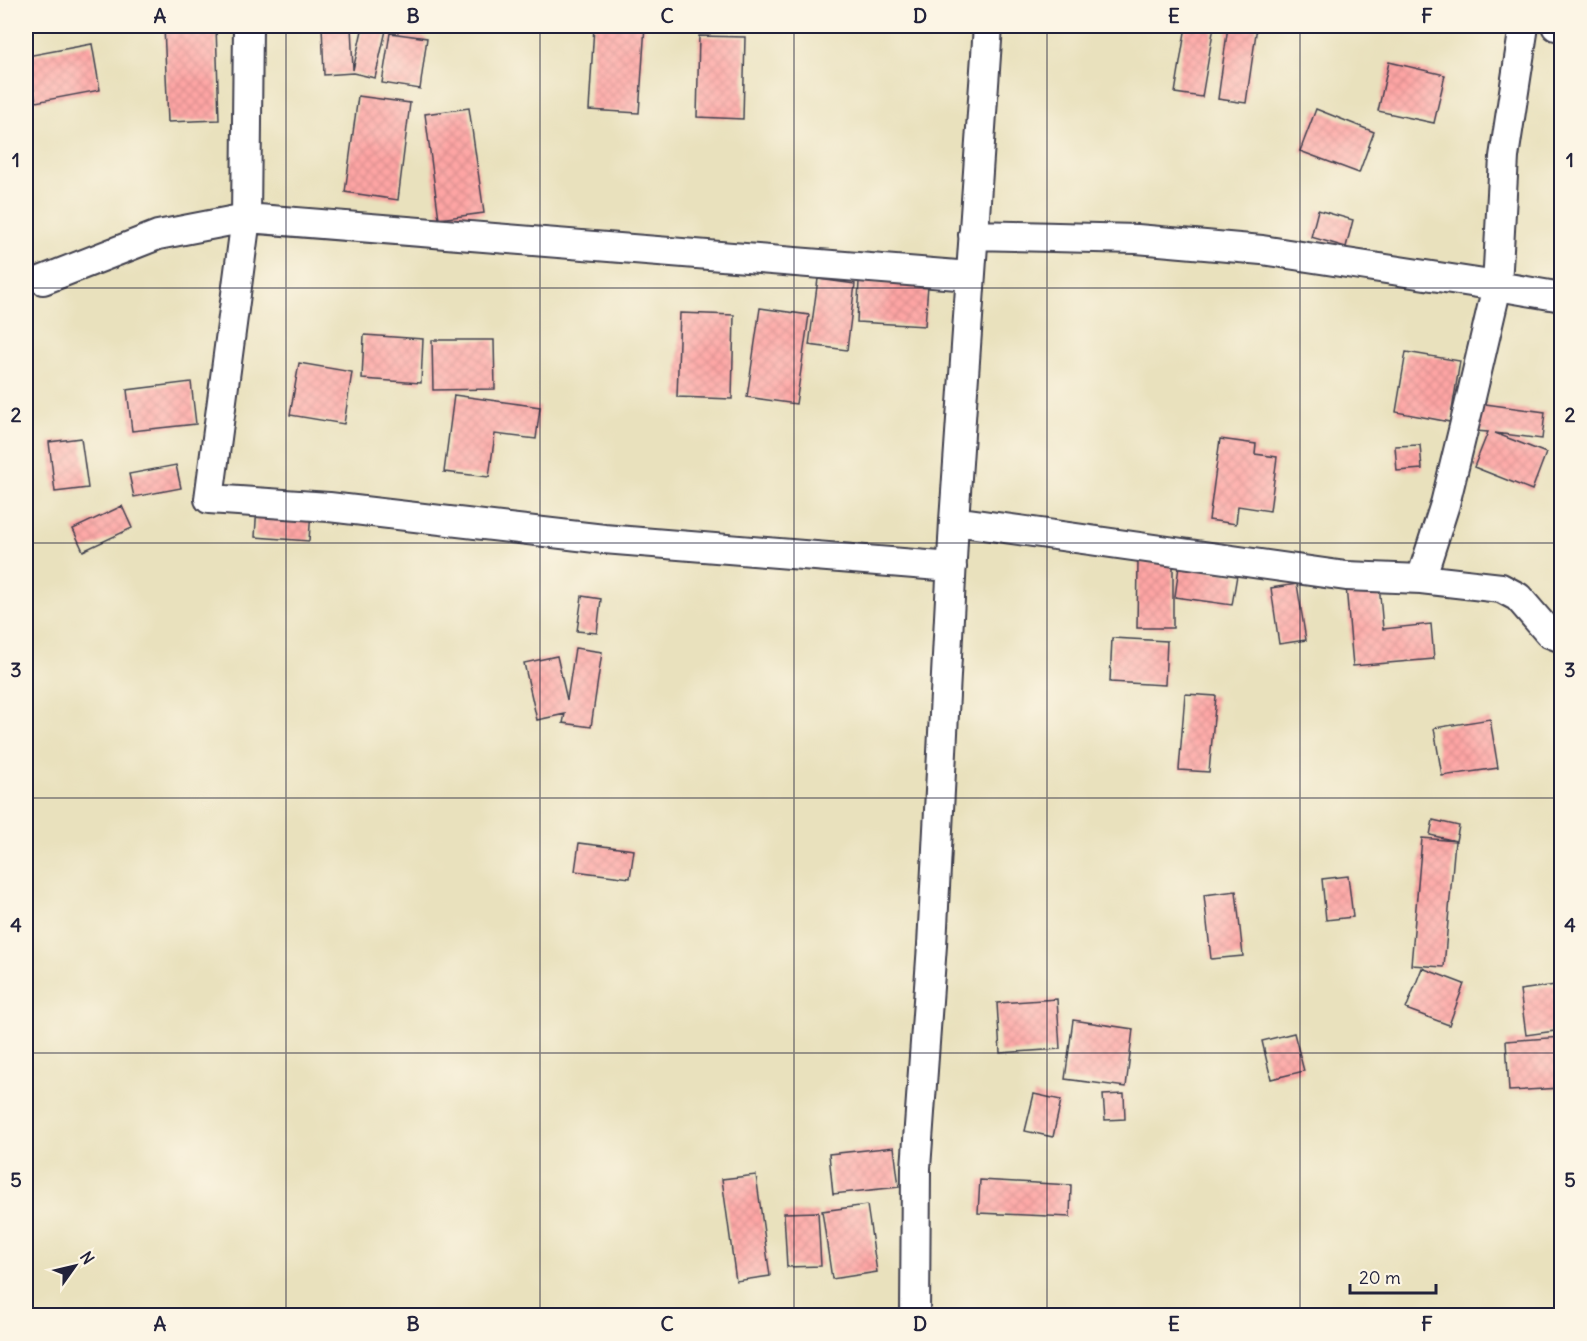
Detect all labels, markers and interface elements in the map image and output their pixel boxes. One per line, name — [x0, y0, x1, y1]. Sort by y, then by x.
text: A — [154, 3, 167, 28]
text: B — [406, 3, 420, 28]
text: C — [660, 3, 674, 28]
text: D — [913, 3, 927, 28]
text: E — [1168, 3, 1180, 28]
text: F — [1421, 3, 1433, 28]
text: 1 — [12, 147, 20, 172]
text: 1 — [1566, 147, 1574, 172]
text: 2 — [11, 402, 22, 427]
text: 2 — [1565, 402, 1576, 427]
text: 3 — [10, 657, 22, 682]
text: 3 — [1564, 657, 1576, 682]
text: 4 — [10, 912, 22, 937]
text: 4 — [1564, 912, 1576, 937]
text: 5 — [10, 1167, 22, 1192]
text: 5 — [1564, 1167, 1576, 1192]
north arrow — [45, 1236, 105, 1296]
text: N — [76, 1247, 99, 1268]
scale bar — [1350, 1257, 1436, 1295]
text: 20 m — [1359, 1266, 1401, 1289]
text: A — [154, 1311, 167, 1336]
text: B — [406, 1311, 420, 1336]
text: C — [660, 1311, 674, 1336]
text: D — [913, 1311, 927, 1336]
text: E — [1168, 1311, 1180, 1336]
text: F — [1421, 1311, 1433, 1336]

